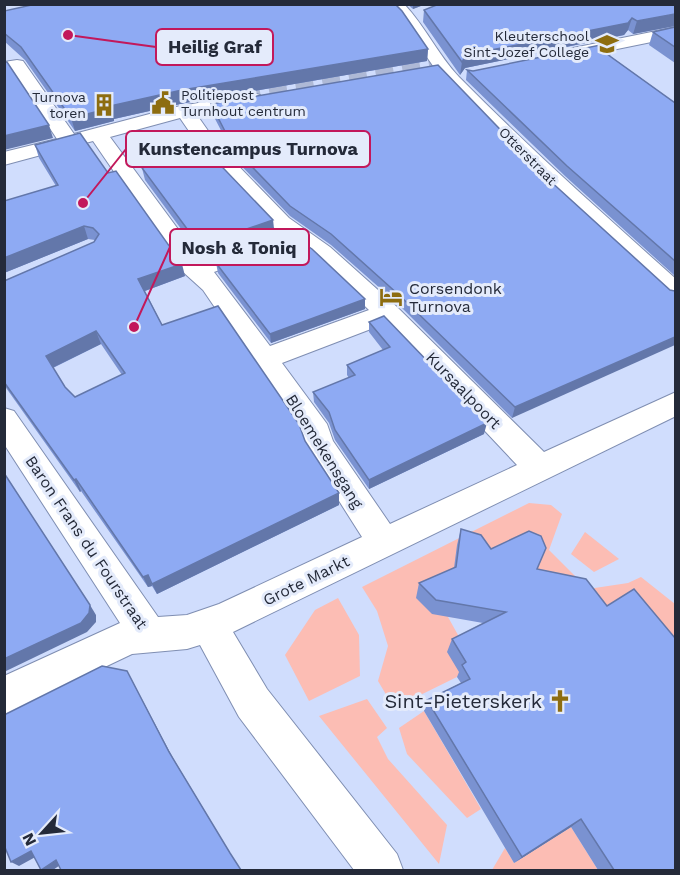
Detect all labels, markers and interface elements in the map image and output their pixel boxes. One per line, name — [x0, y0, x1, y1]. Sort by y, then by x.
place label: Kleuterschool Sint-Jozef College — [464, 28, 590, 60]
callout: Heilig Graf — [156, 29, 273, 65]
school or university icon: Kleuterschool Sint-Jozef College — [594, 31, 620, 57]
text: Heilig Graf — [168, 36, 262, 57]
place label: Politiepost Turnhout centrum — [181, 87, 306, 119]
place label: Turnova toren — [32, 89, 86, 121]
public building icon: Politiepost Turnhout centrum — [150, 90, 176, 116]
building icon: Turnova toren — [91, 92, 117, 118]
street label: Otterstraat — [496, 124, 560, 188]
callout: Kunstencampus Turnova — [126, 131, 370, 167]
text: Kunstencampus Turnova — [138, 138, 358, 159]
callout: Nosh & Toniq — [170, 229, 309, 265]
text: Nosh & Toniq — [181, 237, 297, 258]
place label: Corsendonk Turnova — [409, 279, 502, 316]
hotel icon: Corsendonk Turnova — [378, 284, 404, 310]
street label: Kursaalpoort — [422, 348, 505, 433]
street label: Bloemekensgang — [282, 391, 368, 512]
street label: Baron Frans du Fourstraat — [21, 452, 152, 633]
street label: Grote Markt — [260, 551, 353, 610]
church icon: Sint-Pieterskerk — [547, 688, 573, 714]
place label: Sint-Pieterskerk — [384, 689, 542, 713]
north arrow — [12, 803, 72, 863]
text: N — [18, 830, 40, 849]

